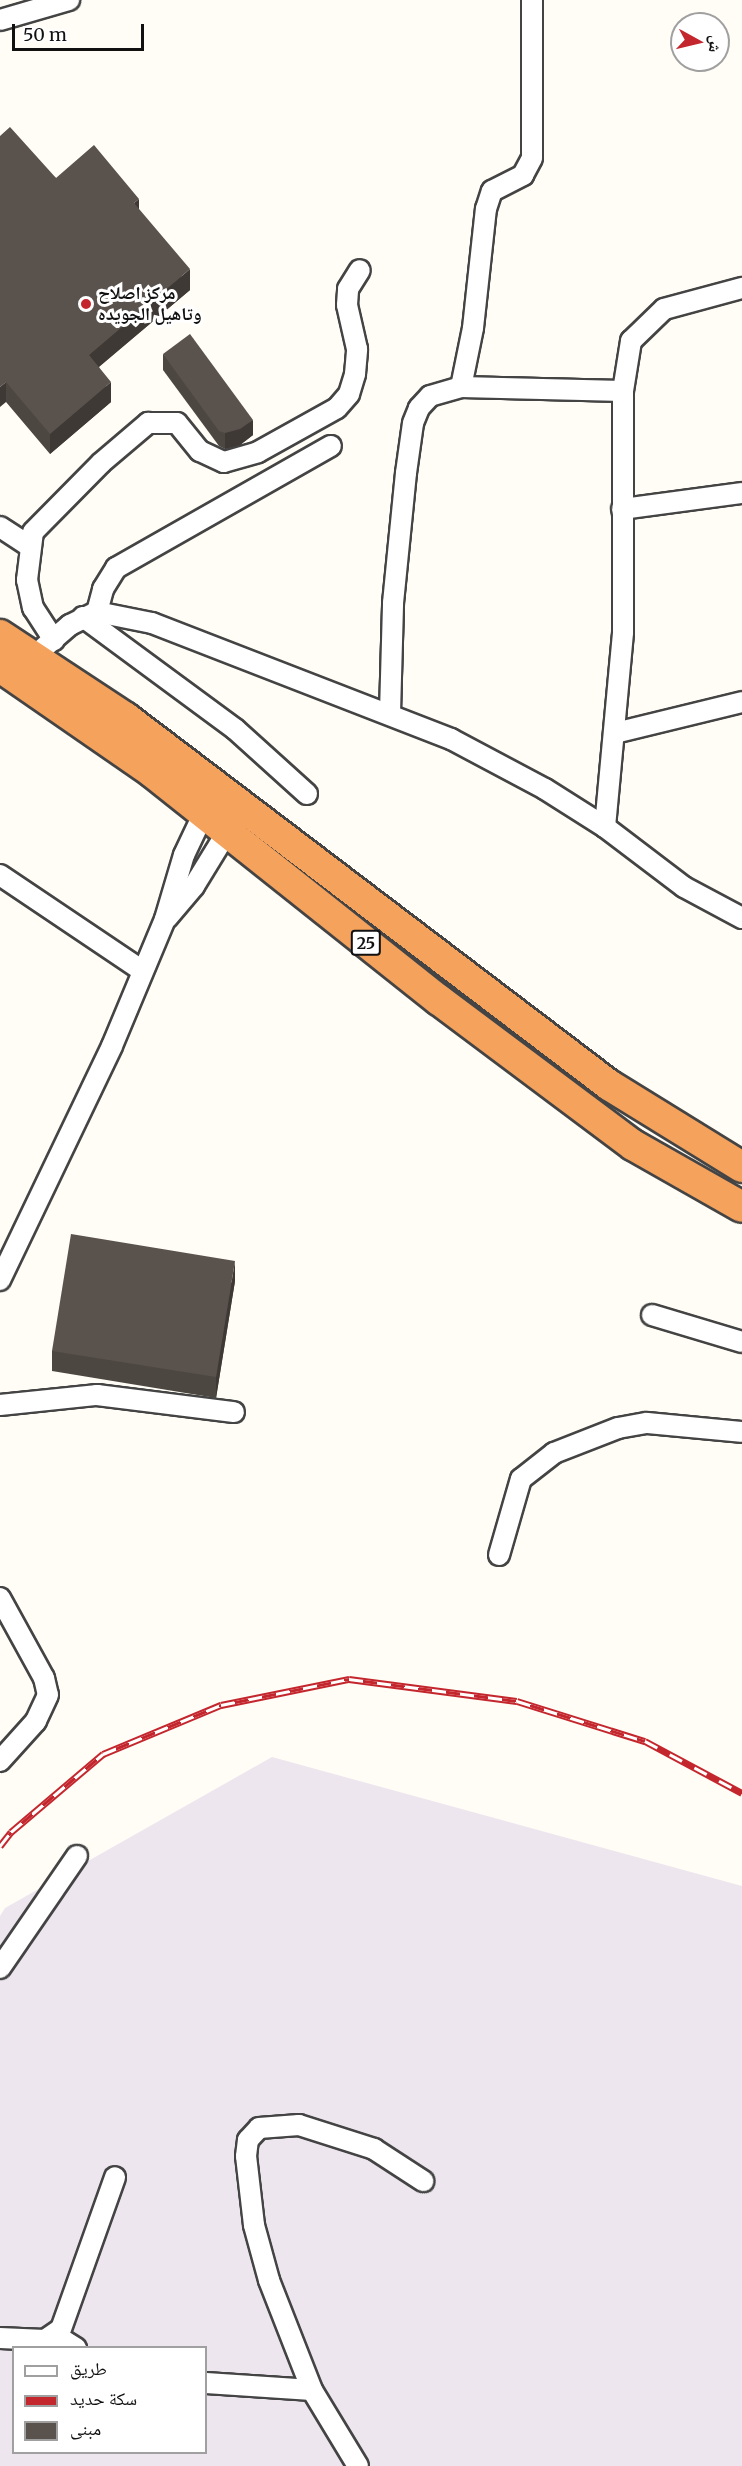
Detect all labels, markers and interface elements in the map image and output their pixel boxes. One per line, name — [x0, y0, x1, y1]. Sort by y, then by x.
scale bar — [15, 12, 147, 50]
north arrow — [670, 12, 730, 72]
text: 50 m — [23, 23, 67, 46]
text: ش — [705, 34, 727, 54]
place label: مركز اصلاح وتاهيل الجويده — [98, 283, 202, 326]
marker: مركز اصلاح وتاهيل الجويده — [79, 297, 93, 311]
road number: 25 — [350, 930, 382, 956]
legend — [12, 2346, 207, 2454]
text: طريق — [70, 2357, 107, 2380]
text: سكة حديد — [70, 2387, 137, 2410]
text: مبنى — [70, 2417, 101, 2440]

